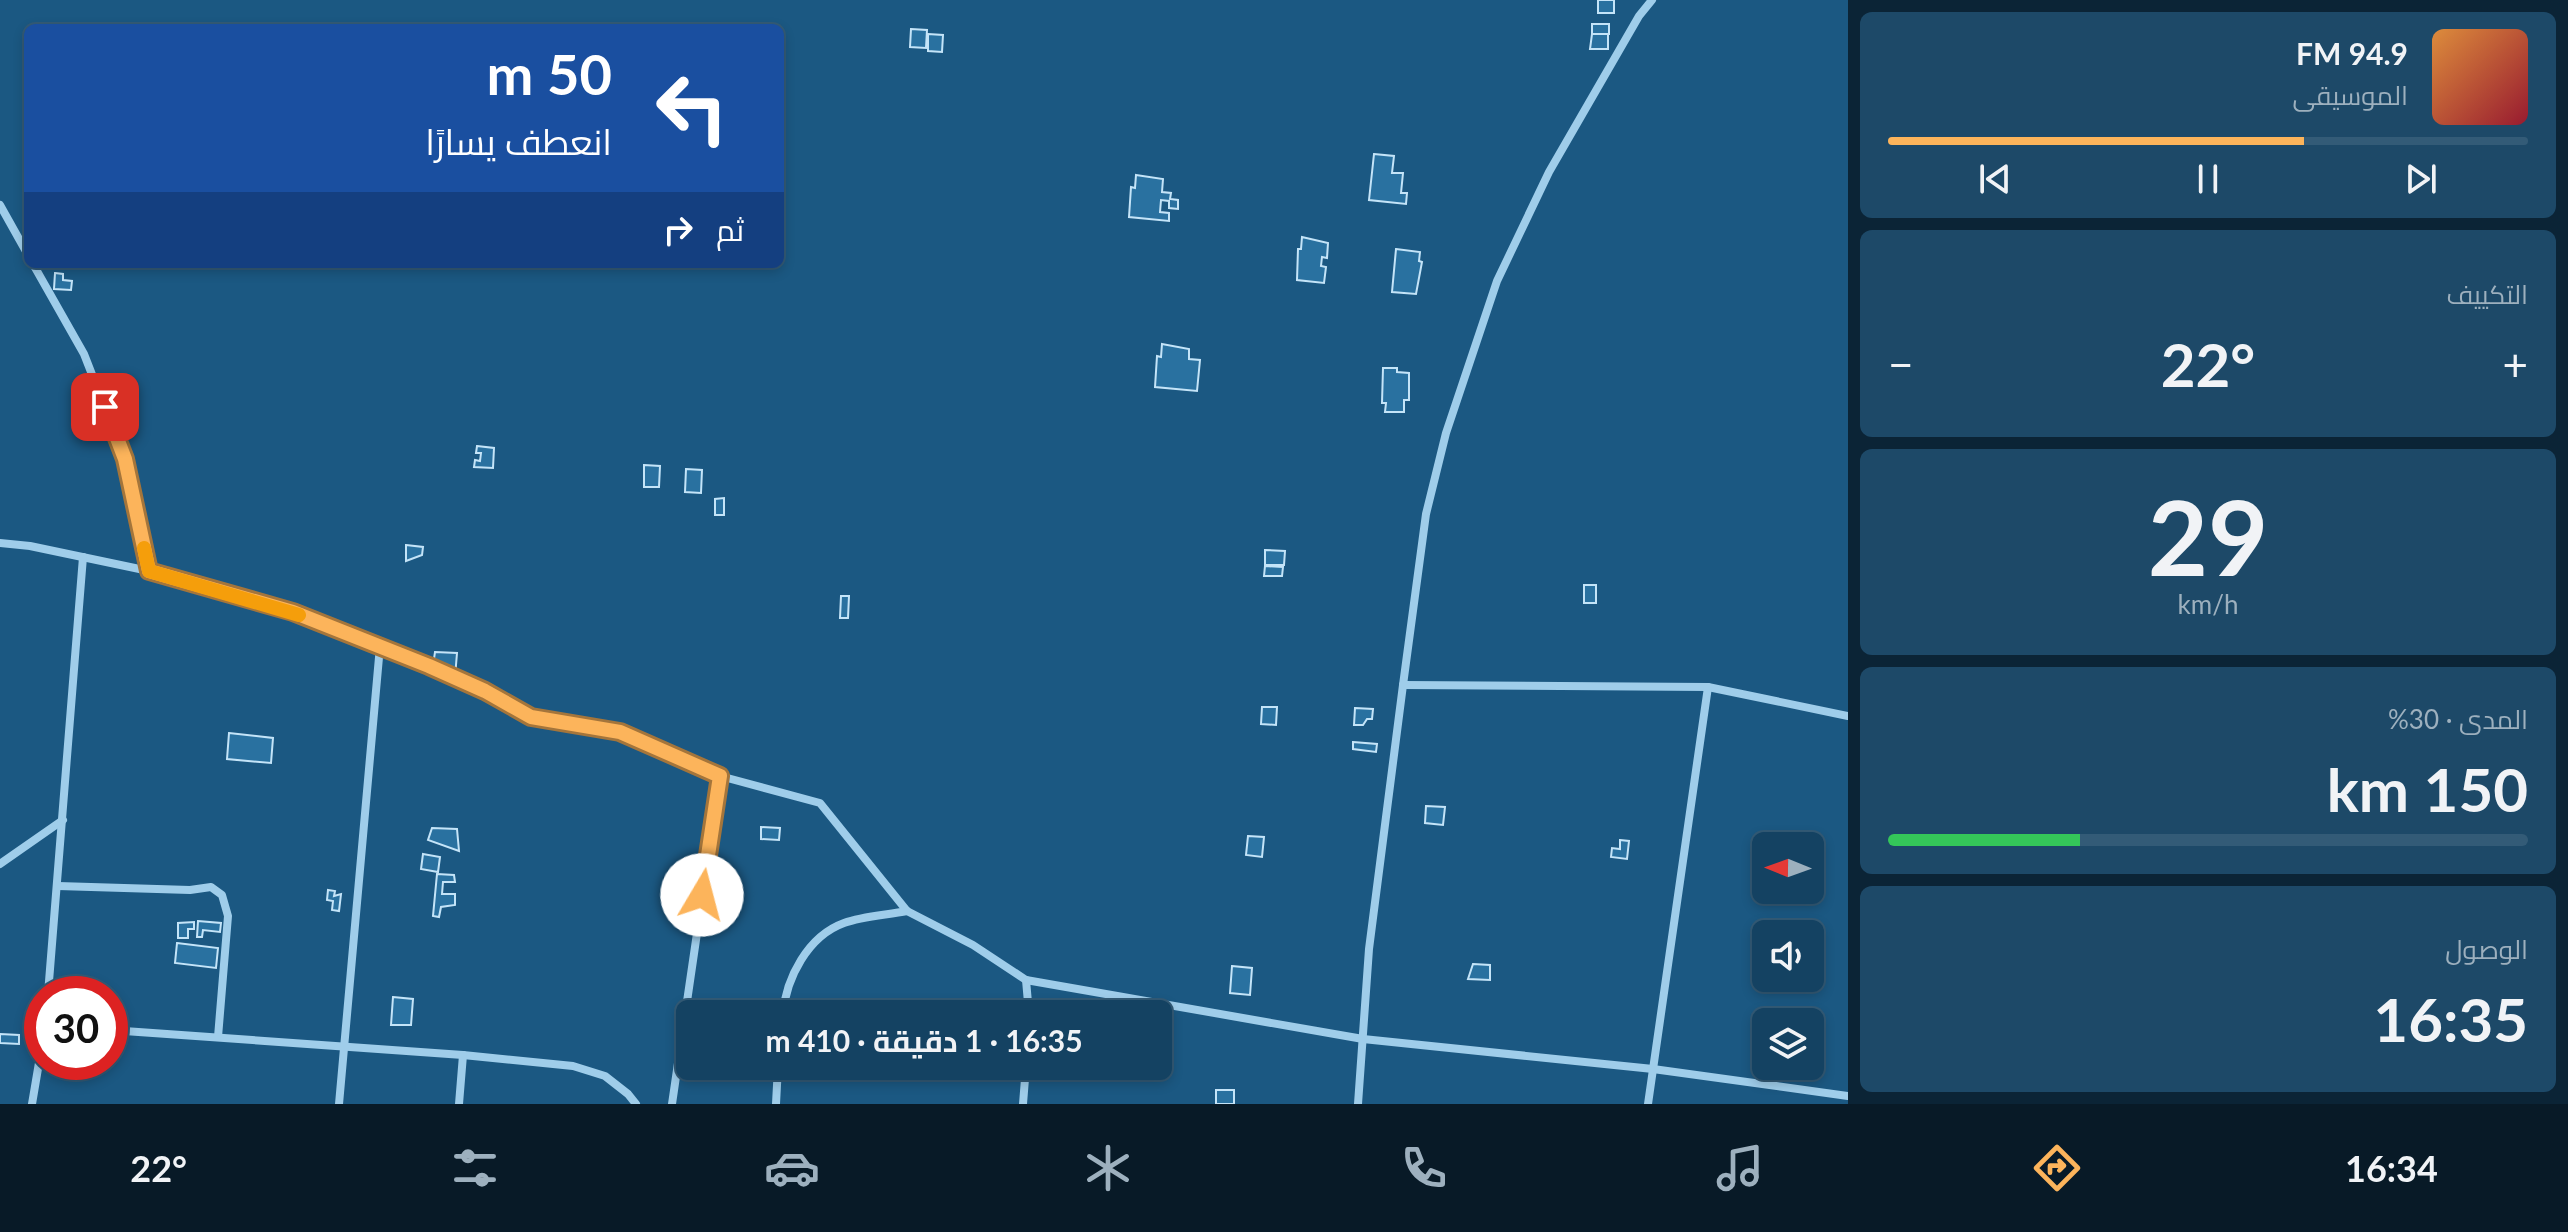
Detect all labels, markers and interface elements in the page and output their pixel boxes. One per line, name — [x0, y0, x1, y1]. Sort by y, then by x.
text: 94.9 FM — [2296, 35, 2408, 71]
text: 50 m — [487, 40, 612, 107]
icon: left — [640, 56, 744, 160]
text: الموسيقى — [2293, 79, 2408, 111]
text: انعطف يسارًا — [425, 119, 612, 163]
icon: previous — [1973, 157, 2017, 201]
icon: pause — [2186, 157, 2230, 201]
icon: next — [2399, 157, 2443, 201]
icon: right — [656, 208, 700, 252]
text: ثم — [716, 211, 744, 247]
text: التكييف — [2446, 278, 2528, 310]
text: 22° — [2161, 328, 2255, 400]
text: − — [1888, 338, 1914, 390]
text: + — [2502, 338, 2528, 390]
pin — [71, 373, 139, 441]
icon: arrive — [83, 385, 127, 429]
text: 29 — [2148, 473, 2268, 598]
text: km/h — [2178, 588, 2238, 620]
text: المدى · 30% — [2388, 703, 2528, 735]
text: 150 km — [2327, 753, 2528, 825]
north arrow — [1752, 832, 1824, 904]
map controls — [1752, 832, 1824, 1080]
position arrow — [660, 853, 744, 937]
button: sound — [1752, 920, 1824, 992]
text: الوصول — [2445, 933, 2528, 965]
speed limit sign: 30 — [24, 976, 128, 1080]
text: 16:35 — [2373, 983, 2528, 1055]
button: layers — [1752, 1008, 1824, 1080]
text: 16:35 · 1 دقيقة · 410 m — [765, 1022, 1083, 1058]
icon: filters — [447, 1140, 503, 1196]
icon: car — [764, 1140, 820, 1196]
icon: climate — [1080, 1140, 1136, 1196]
icon: phone — [1396, 1140, 1452, 1196]
icon: music — [1712, 1140, 1768, 1196]
icon: directions — [2029, 1140, 2085, 1196]
text: 22° — [130, 1146, 187, 1190]
text: 16:34 — [2345, 1146, 2438, 1190]

